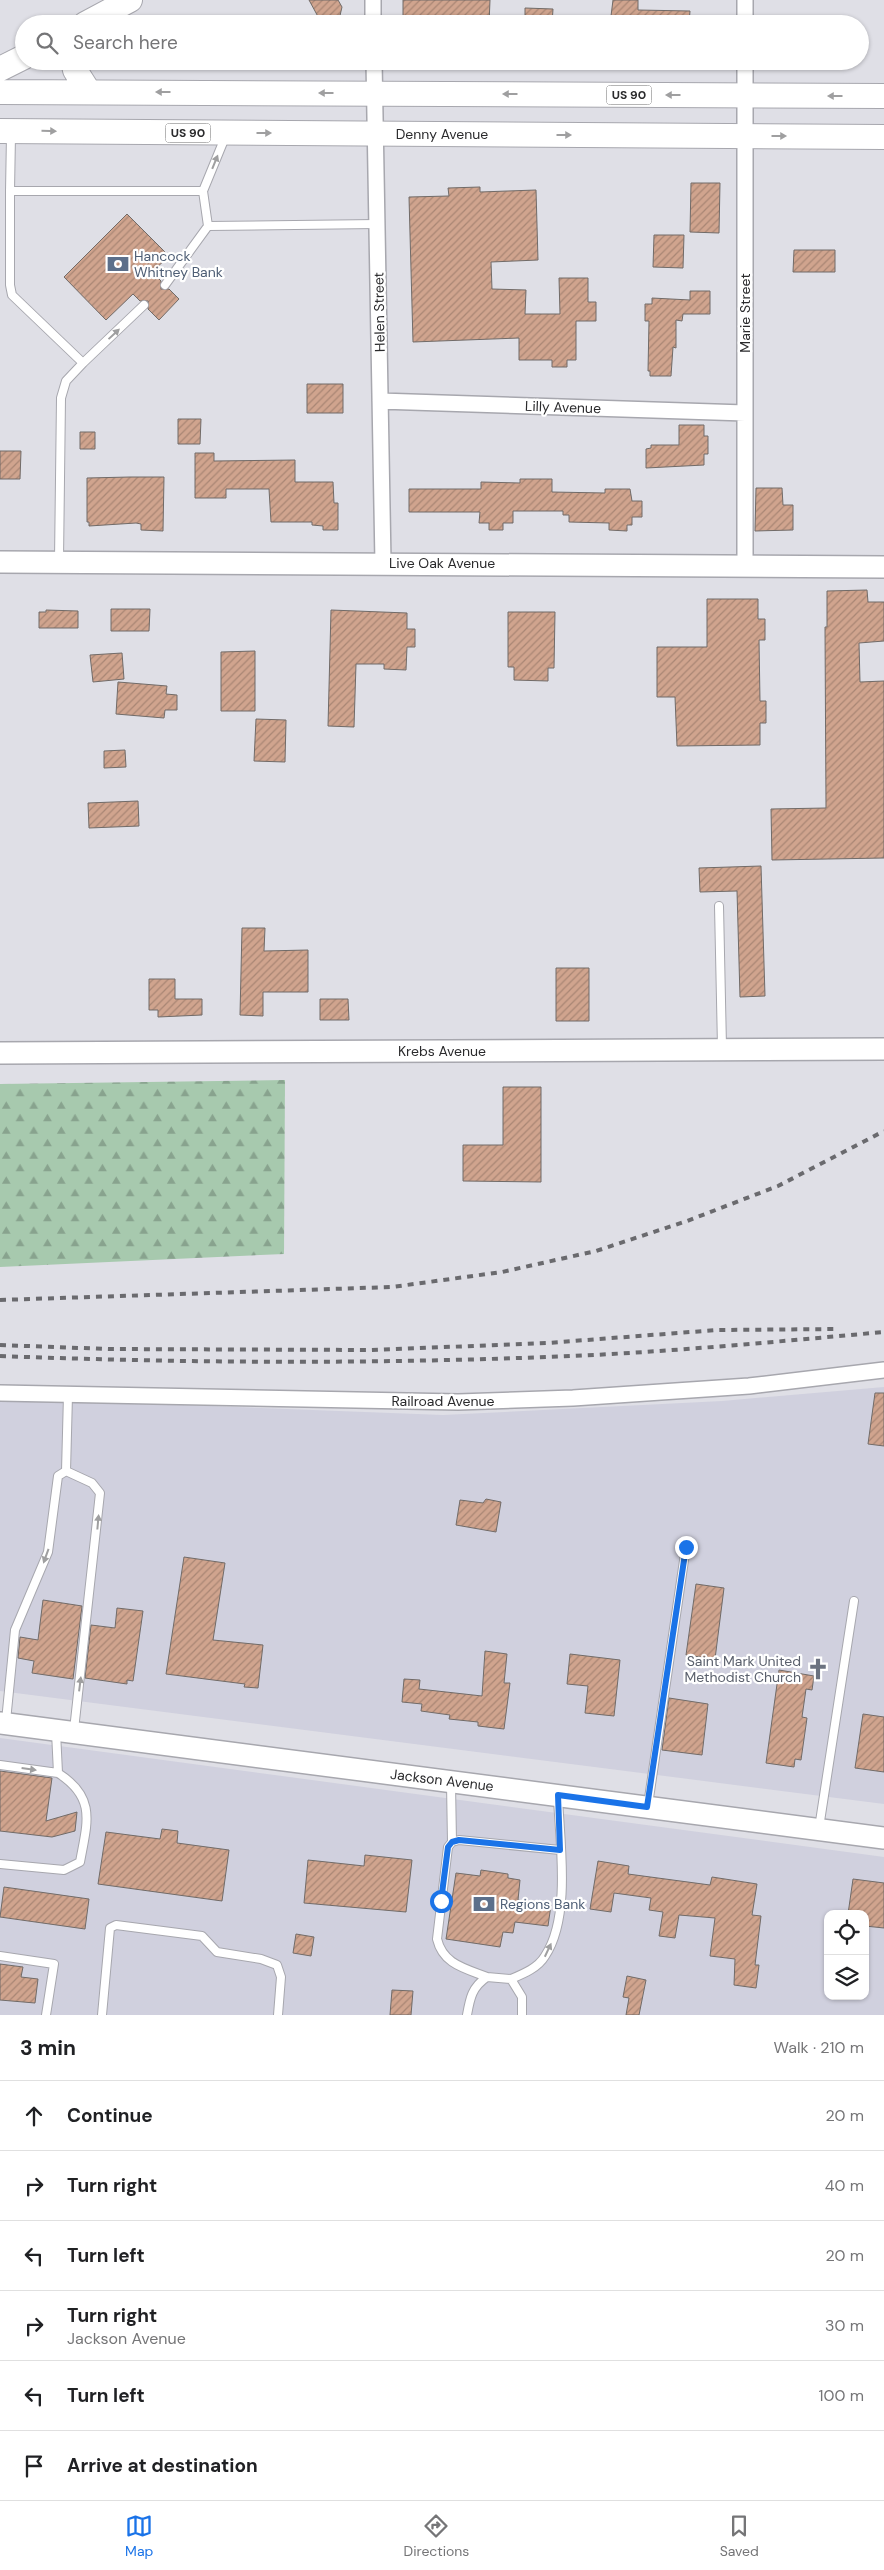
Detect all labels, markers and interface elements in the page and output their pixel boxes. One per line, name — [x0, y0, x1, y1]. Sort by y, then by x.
search box — [15, 15, 869, 70]
icon: search — [33, 29, 61, 57]
text: Search here — [73, 30, 178, 55]
road number: US 90 — [606, 86, 652, 104]
one-way arrow — [155, 88, 171, 96]
one-way arrow — [317, 89, 333, 97]
one-way arrow — [502, 90, 518, 98]
one-way arrow — [665, 91, 681, 99]
one-way arrow — [827, 92, 843, 100]
road number: US 90 — [166, 124, 210, 142]
street label: Denny Avenue — [396, 125, 488, 143]
one-way arrow — [41, 127, 57, 135]
one-way arrow — [256, 129, 272, 137]
one-way arrow — [556, 131, 572, 139]
one-way arrow — [771, 132, 787, 140]
one-way arrow — [211, 154, 219, 169]
place label: Hancock Whitney Bank — [134, 247, 223, 281]
bank icon: Hancock Whitney Bank — [105, 251, 131, 277]
street label: Helen Street — [369, 272, 389, 352]
street label: Marie Street — [736, 273, 754, 353]
one-way arrow — [107, 328, 119, 340]
street label: Lilly Avenue — [525, 397, 601, 417]
street label: Live Oak Avenue — [389, 554, 495, 572]
street label: Krebs Avenue — [398, 1042, 486, 1060]
street label: Railroad Avenue — [391, 1392, 495, 1410]
one-way arrow — [94, 1514, 102, 1530]
route end — [675, 1536, 698, 1559]
one-way arrow — [42, 1549, 49, 1564]
place label: Saint Mark United Methodist Church — [685, 1652, 801, 1686]
church icon: Saint Mark United Methodist Church — [805, 1656, 831, 1682]
one-way arrow — [76, 1676, 84, 1692]
one-way arrow — [21, 1765, 37, 1773]
street label: Jackson Avenue — [389, 1765, 495, 1795]
route start — [430, 1890, 453, 1913]
bank icon: Regions Bank — [471, 1891, 497, 1917]
place label: Regions Bank — [500, 1895, 585, 1913]
map controls — [824, 1910, 869, 2000]
button: locate — [824, 1910, 869, 1955]
one-way arrow — [544, 1943, 552, 1957]
button: layers — [824, 1955, 869, 2000]
text: 3 min — [20, 2034, 76, 2062]
text: Walk · 210 m — [774, 2037, 864, 2058]
icon: ahead — [20, 2102, 48, 2130]
text: Continue — [67, 2103, 153, 2128]
text: 20 m — [825, 2105, 864, 2126]
icon: right — [20, 2172, 48, 2200]
text: Turn right — [67, 2173, 157, 2198]
text: 40 m — [825, 2175, 864, 2196]
icon: left — [20, 2242, 48, 2270]
text: Turn left — [67, 2243, 145, 2268]
text: 20 m — [825, 2245, 864, 2266]
text: Turn right — [67, 2303, 157, 2328]
icon: right — [20, 2312, 48, 2340]
text: 30 m — [825, 2315, 864, 2336]
text: Jackson Avenue — [67, 2328, 186, 2349]
icon: left — [20, 2382, 48, 2410]
text: Turn left — [67, 2383, 145, 2408]
text: 100 m — [819, 2385, 864, 2406]
icon: arrive — [20, 2452, 48, 2480]
text: Arrive at destination — [67, 2453, 258, 2478]
tab: Map — [125, 2512, 153, 2560]
tab: Directions — [404, 2512, 469, 2560]
tab: Saved — [720, 2512, 759, 2560]

